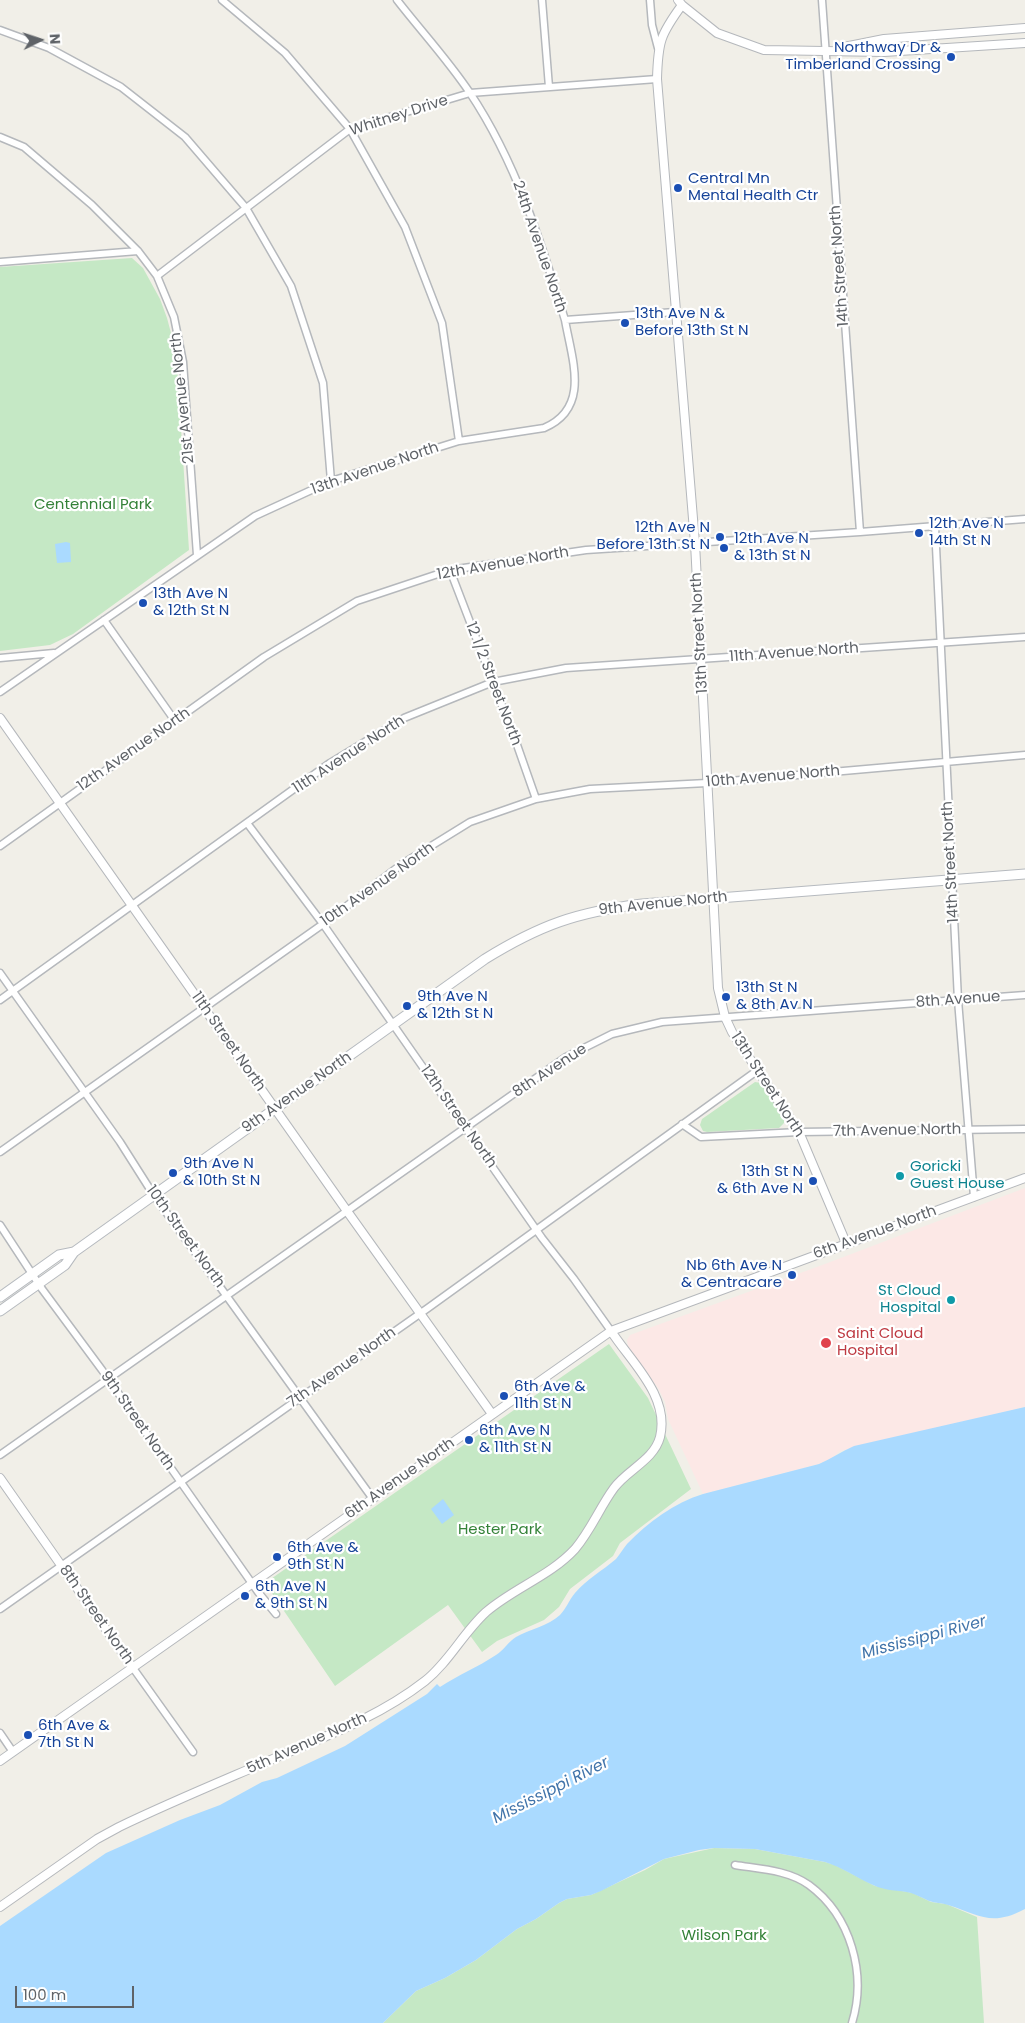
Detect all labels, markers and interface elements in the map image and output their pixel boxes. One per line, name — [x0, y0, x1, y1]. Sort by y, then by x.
north arrow — [15, 15, 65, 65]
text: N — [45, 33, 65, 45]
place label: Northway Dr & Timberland Crossing — [785, 39, 941, 74]
marker: Northway Dr & Timberland Crossing — [945, 51, 957, 63]
street label: Whitney Drive — [348, 92, 450, 140]
place label: Central Mn Mental Health Ctr — [688, 170, 818, 205]
street label: 24th Avenue North — [508, 179, 570, 315]
marker: Central Mn Mental Health Ctr — [672, 182, 684, 194]
street label: 14th Street North — [827, 205, 853, 327]
place label: 13th Ave N & Before 13th St N — [635, 305, 748, 340]
marker: 13th Ave N & Before 13th St N — [619, 317, 631, 329]
street label: 21st Avenue North — [167, 331, 199, 465]
street label: 13th Avenue North — [309, 439, 441, 499]
park label: Centennial Park — [34, 496, 152, 514]
place label: 12th Ave N 14th St N — [929, 515, 1004, 550]
place label: 12th Ave N Before 13th St N — [597, 519, 710, 554]
marker: 12th Ave N 14th St N — [913, 527, 925, 539]
place label: 12th Ave N & 13th St N — [734, 530, 811, 565]
marker: 12th Ave N Before 13th St N — [714, 531, 726, 543]
marker: 12th Ave N & 13th St N — [718, 542, 730, 554]
street label: 12th Avenue North — [436, 544, 570, 584]
street label: 13th Street North — [688, 572, 712, 694]
place label: 13th Ave N & 12th St N — [153, 585, 229, 620]
marker: 13th Ave N & 12th St N — [137, 597, 149, 609]
street label: 12 1/2 Street North — [461, 620, 525, 748]
street label: 11th Avenue North — [729, 639, 859, 667]
street label: 12th Avenue North — [74, 704, 194, 796]
street label: 11th Avenue North — [290, 712, 408, 798]
street label: 10th Avenue North — [705, 762, 841, 792]
street label: 14th Street North — [939, 801, 963, 923]
street label: 10th Avenue North — [318, 839, 438, 931]
street label: 9th Avenue North — [598, 888, 728, 920]
place label: 13th St N & 8th Av N — [736, 979, 813, 1014]
place label: 9th Ave N & 12th St N — [417, 988, 493, 1023]
street label: 8th Avenue — [915, 988, 1001, 1012]
street label: 11th Street North — [187, 989, 269, 1095]
marker: 13th St N & 8th Av N — [720, 991, 732, 1003]
marker: 9th Ave N & 12th St N — [401, 1000, 413, 1012]
street label: 13th Street North — [726, 1029, 808, 1141]
street label: 8th Avenue — [510, 1040, 590, 1102]
street label: 9th Avenue North — [239, 1048, 355, 1138]
street label: 12th Street North — [416, 1062, 500, 1172]
street label: 7th Avenue North — [833, 1121, 961, 1141]
place label: 9th Ave N & 10th St N — [183, 1155, 260, 1190]
place label: Goricki Guest House — [910, 1158, 1005, 1193]
place label: 13th St N & 6th Ave N — [717, 1163, 803, 1198]
marker: 9th Ave N & 10th St N — [167, 1167, 179, 1179]
marker: Goricki Guest House — [894, 1170, 906, 1182]
marker: 13th St N & 6th Ave N — [807, 1175, 819, 1187]
street label: 10th Street North — [142, 1182, 228, 1292]
street label: 6th Avenue North — [811, 1202, 939, 1264]
place label: Nb 6th Ave N & Centracare — [681, 1257, 782, 1292]
marker: Nb 6th Ave N & Centracare — [786, 1269, 798, 1281]
place label: St Cloud Hospital — [878, 1282, 941, 1317]
marker: St Cloud Hospital — [945, 1294, 957, 1306]
street label: 7th Avenue North — [284, 1324, 400, 1412]
place label: Saint Cloud Hospital — [837, 1325, 923, 1360]
marker: Saint Cloud Hospital — [819, 1336, 833, 1350]
street label: 9th Street North — [96, 1368, 178, 1474]
place label: 6th Ave & 11th St N — [514, 1378, 586, 1413]
marker: 6th Ave & 11th St N — [498, 1390, 510, 1402]
place label: 6th Ave N & 11th St N — [479, 1422, 552, 1457]
street label: 6th Avenue North — [342, 1434, 458, 1524]
marker: 6th Ave N & 11th St N — [463, 1434, 475, 1446]
park label: Hester Park — [458, 1521, 542, 1539]
place label: 6th Ave & 9th St N — [287, 1539, 359, 1574]
marker: 6th Ave & 9th St N — [271, 1551, 283, 1563]
street label: 8th Street North — [55, 1562, 137, 1668]
place label: 6th Ave N & 9th St N — [255, 1578, 327, 1613]
marker: 6th Ave N & 9th St N — [239, 1590, 251, 1602]
water label: Mississippi River — [860, 1612, 988, 1664]
street label: 5th Avenue North — [244, 1709, 370, 1779]
place label: 6th Ave & 7th St N — [38, 1717, 110, 1752]
marker: 6th Ave & 7th St N — [22, 1729, 34, 1741]
water label: Mississippi River — [490, 1753, 612, 1829]
park label: Wilson Park — [681, 1927, 767, 1945]
scale bar — [18, 1976, 136, 2008]
text: 100 m — [23, 1984, 66, 2005]

